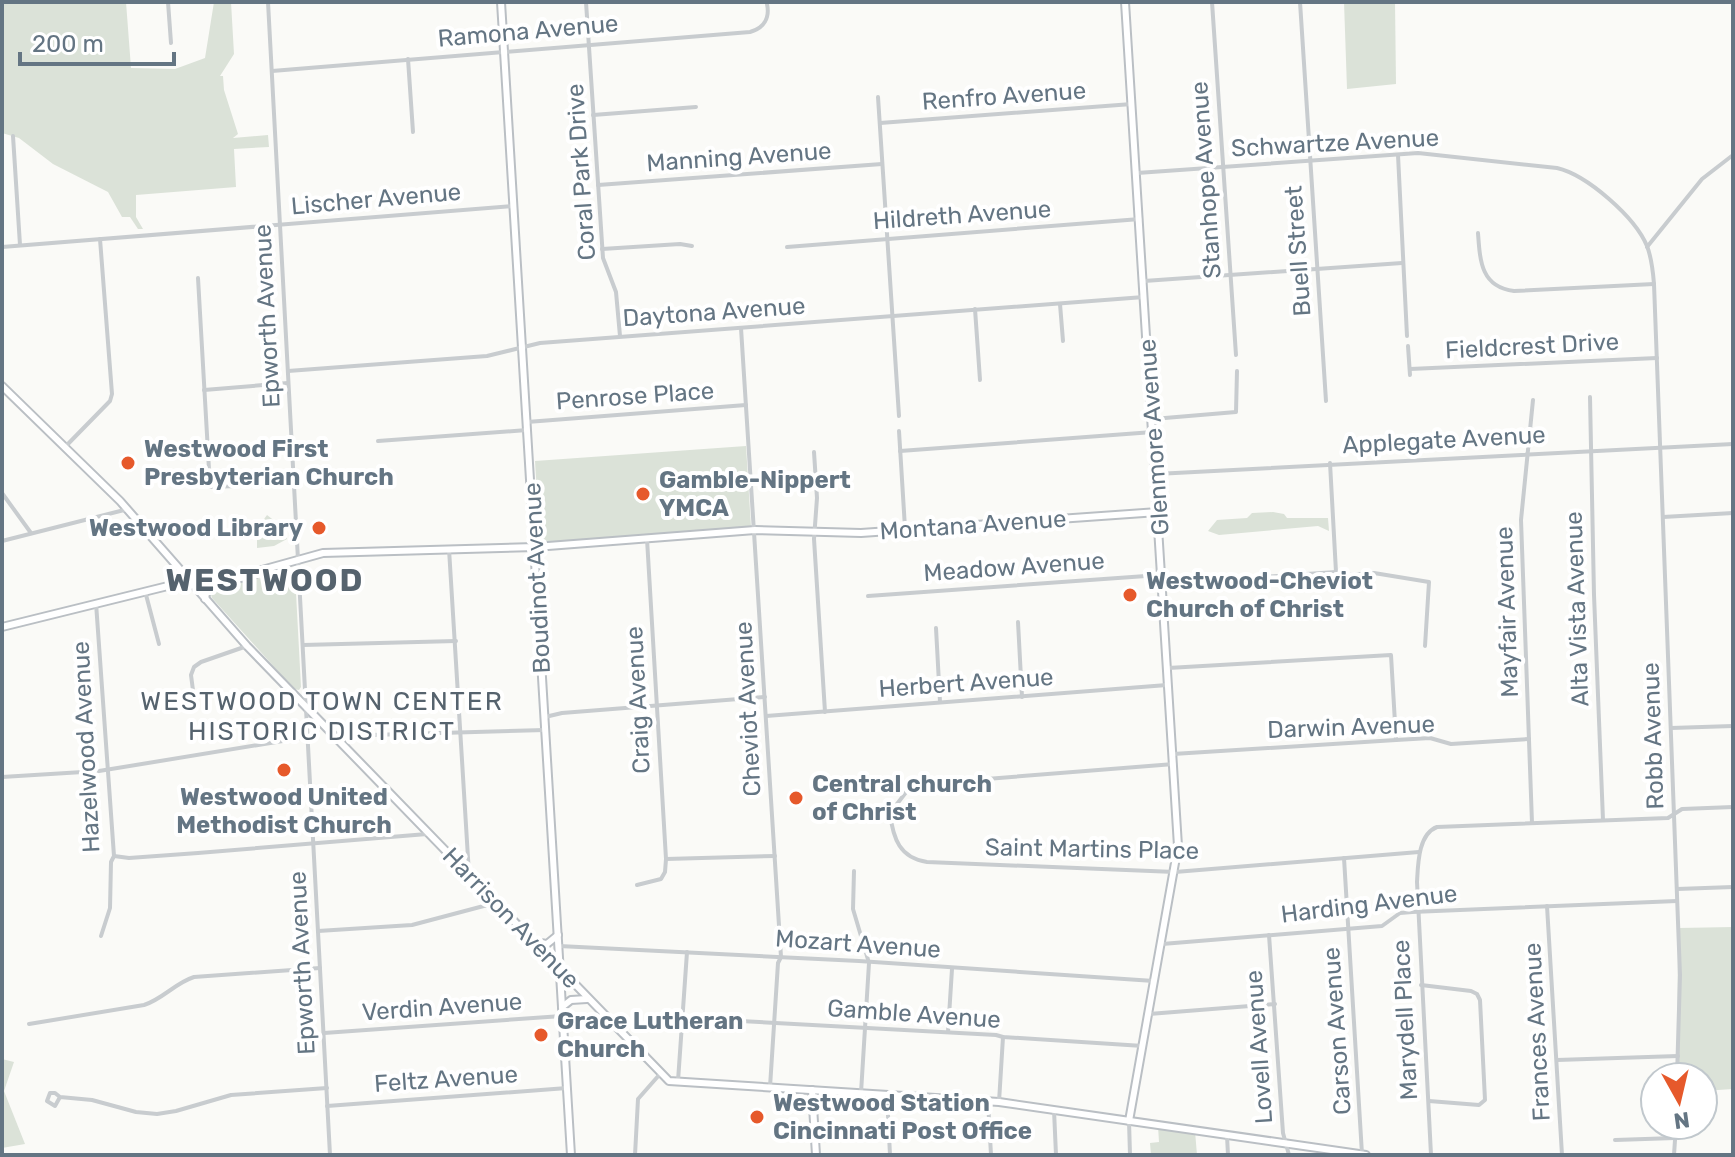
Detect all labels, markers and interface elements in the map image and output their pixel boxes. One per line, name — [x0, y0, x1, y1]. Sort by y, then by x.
street label: Ramona Avenue — [437, 9, 619, 53]
scale bar — [20, 16, 174, 66]
text: 200 m — [32, 30, 104, 58]
street label: Renfro Avenue — [921, 76, 1087, 116]
street label: Stanhope Avenue — [1185, 80, 1227, 280]
street label: Coral Park Drive — [561, 83, 601, 261]
street label: Schwartze Avenue — [1230, 124, 1440, 162]
street label: Manning Avenue — [646, 137, 832, 177]
street label: Lischer Avenue — [290, 178, 462, 220]
street label: Buell Street — [1279, 185, 1317, 317]
street label: Hildreth Avenue — [872, 195, 1052, 235]
street label: Epworth Avenue — [248, 224, 286, 408]
street label: Daytona Avenue — [622, 292, 806, 332]
street label: Fieldcrest Drive — [1444, 327, 1620, 365]
street label: Glenmore Avenue — [1133, 338, 1175, 536]
street label: Penrose Place — [555, 377, 715, 415]
street label: Applegate Avenue — [1342, 421, 1546, 459]
place label: Westwood First Presbyterian Church — [144, 435, 394, 491]
marker: Westwood First Presbyterian Church — [119, 454, 137, 472]
place label: Gamble-Nippert YMCA — [659, 466, 851, 522]
street label: Boudinot Avenue — [518, 482, 556, 674]
marker: Gamble-Nippert YMCA — [634, 485, 652, 503]
street label: Montana Avenue — [879, 505, 1067, 545]
street label: Alta Vista Avenue — [1560, 511, 1594, 707]
place label: Westwood Library — [89, 514, 303, 542]
marker: Westwood Library — [310, 519, 328, 537]
street label: Mayfair Avenue — [1490, 526, 1524, 698]
street label: Meadow Avenue — [923, 547, 1105, 587]
district label: WESTWOOD — [165, 561, 365, 599]
place label: Westwood-Cheviot Church of Christ — [1146, 567, 1373, 623]
marker: Westwood-Cheviot Church of Christ — [1121, 586, 1139, 604]
street label: Cheviot Avenue — [729, 621, 767, 797]
street label: Craig Avenue — [620, 626, 656, 774]
street label: Hazelwood Avenue — [66, 641, 106, 853]
street label: Robb Avenue — [1636, 662, 1670, 810]
street label: Herbert Avenue — [878, 663, 1054, 703]
district label: WESTWOOD TOWN CENTER HISTORIC DISTRICT — [140, 686, 504, 747]
street label: Darwin Avenue — [1267, 710, 1435, 744]
marker: Westwood United Methodist Church — [275, 761, 293, 779]
place label: Central church of Christ — [812, 770, 992, 826]
place label: Westwood United Methodist Church — [176, 783, 392, 839]
marker: Central church of Christ — [787, 789, 805, 807]
street label: Saint Martins Place — [985, 833, 1199, 865]
street label: Harrison Avenue — [437, 842, 585, 994]
street label: Epworth Avenue — [283, 871, 321, 1055]
street label: Harding Avenue — [1279, 879, 1459, 929]
street label: Mozart Avenue — [774, 924, 942, 964]
street label: Marydell Place — [1387, 939, 1423, 1101]
street label: Frances Avenue — [1518, 942, 1556, 1122]
street label: Carson Avenue — [1317, 946, 1357, 1116]
street label: Lovell Avenue — [1240, 969, 1278, 1125]
street label: Verdin Avenue — [361, 987, 523, 1027]
street label: Gamble Avenue — [826, 994, 1002, 1034]
place label: Grace Lutheran Church — [557, 1007, 744, 1063]
marker: Grace Lutheran Church — [532, 1026, 550, 1044]
street label: Feltz Avenue — [373, 1060, 519, 1098]
north arrow — [1639, 1061, 1719, 1141]
place label: Westwood Station Cincinnati Post Office — [773, 1089, 1032, 1145]
text: N — [1672, 1106, 1691, 1135]
marker: Westwood Station Cincinnati Post Office — [748, 1108, 766, 1126]

